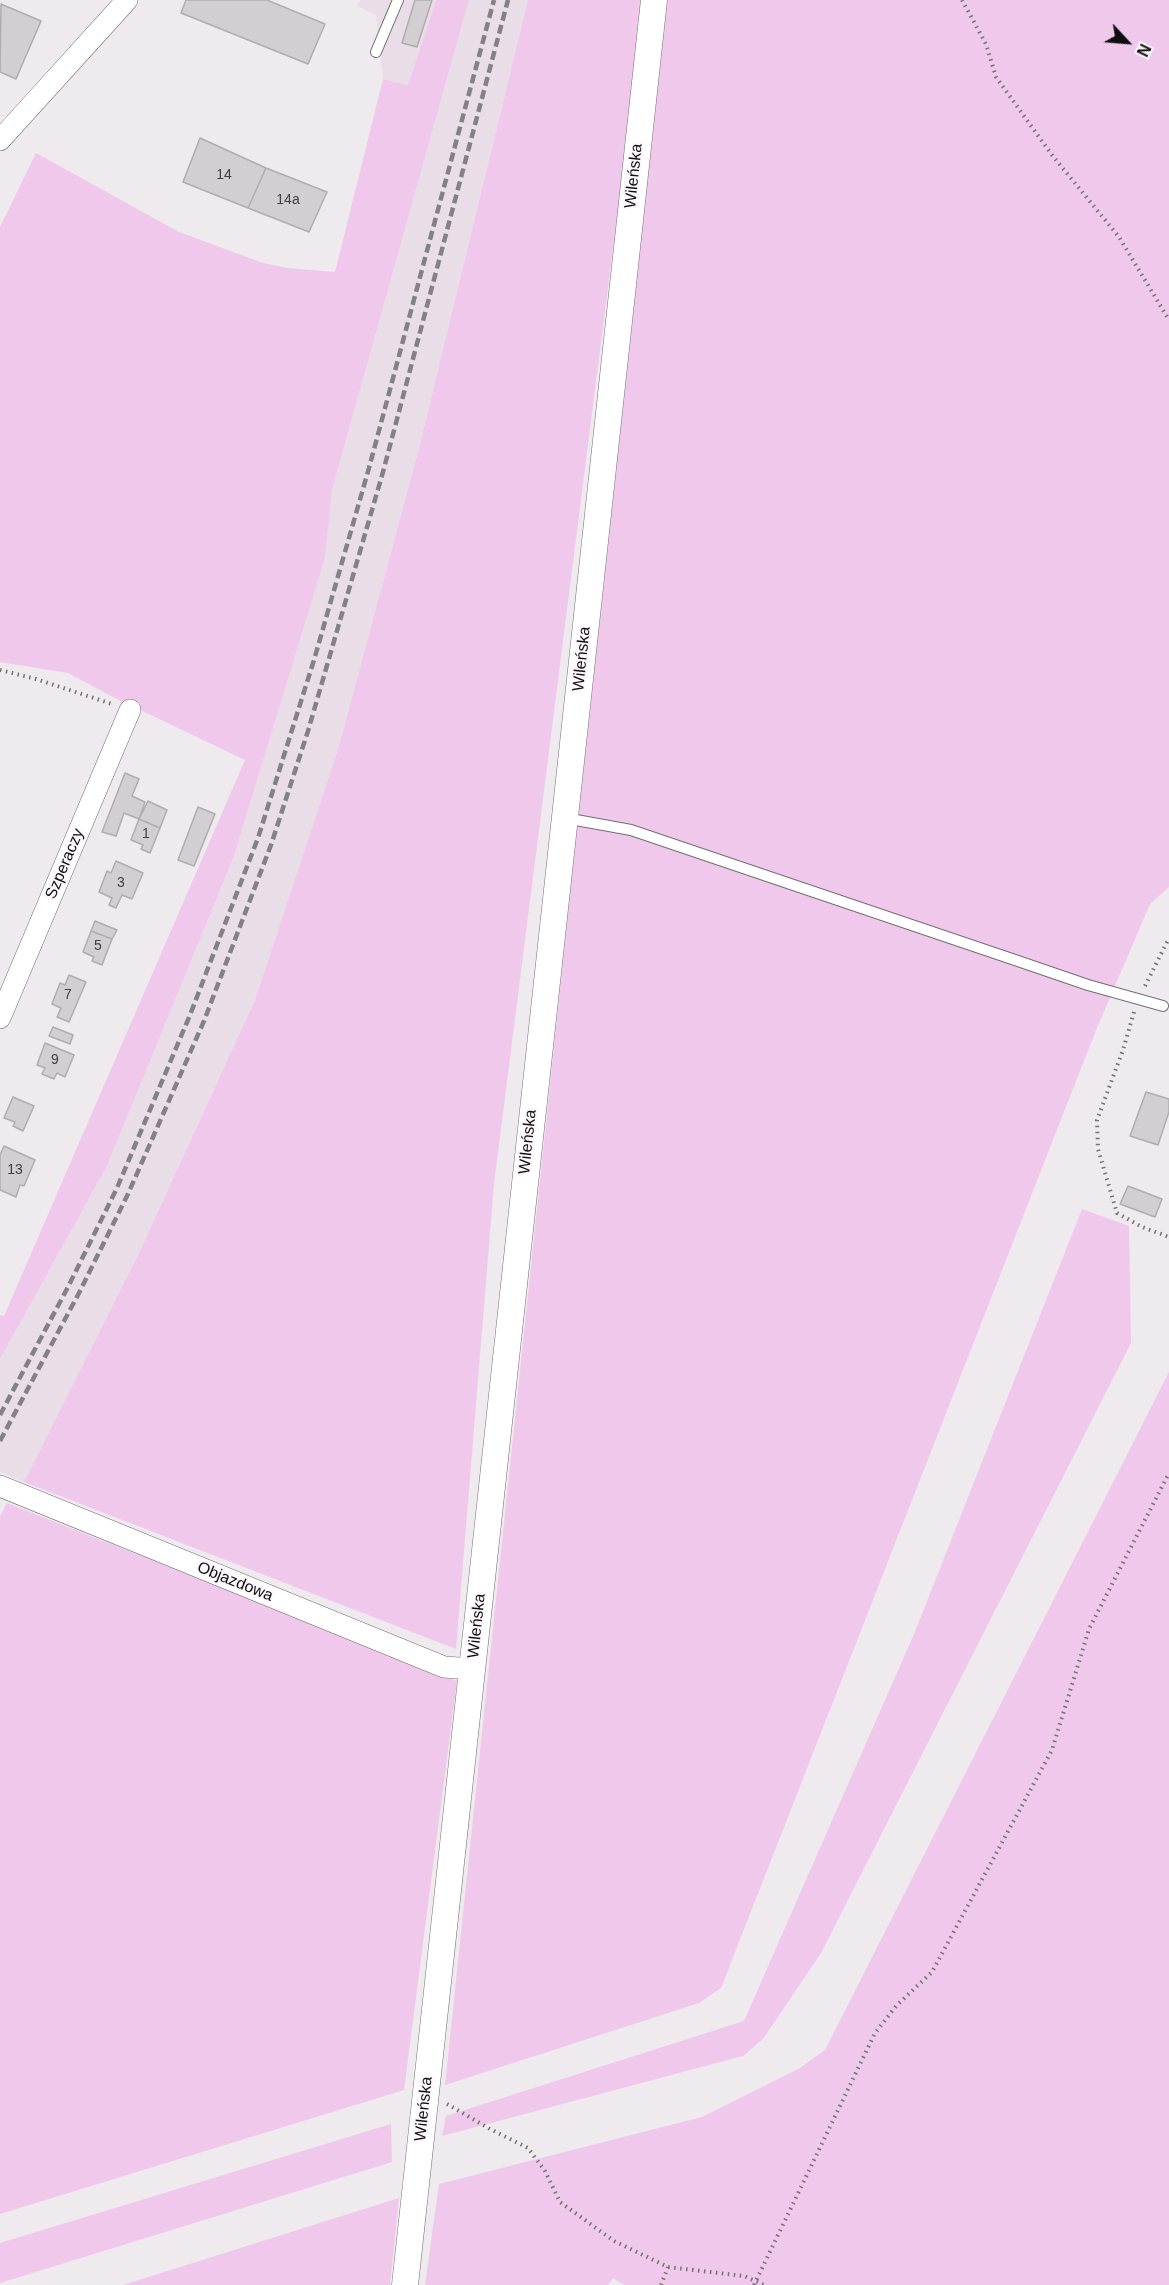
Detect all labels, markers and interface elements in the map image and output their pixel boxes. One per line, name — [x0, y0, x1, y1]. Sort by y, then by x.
north arrow — [1097, 12, 1157, 72]
text: N — [1133, 41, 1154, 59]
street label: Wileńska — [621, 143, 647, 209]
house number: 14 — [216, 167, 232, 183]
house number: 14a — [276, 192, 300, 208]
street label: Wileńska — [569, 626, 595, 692]
street label: Szperaczy — [42, 826, 88, 902]
house number: 1 — [142, 826, 150, 842]
house number: 3 — [117, 875, 125, 891]
house number: 5 — [94, 938, 102, 954]
house number: 7 — [64, 987, 72, 1003]
house number: 9 — [51, 1052, 59, 1068]
street label: Wileńska — [515, 1109, 541, 1175]
house number: 13 — [7, 1162, 23, 1178]
street label: Objazdowa — [194, 1558, 276, 1606]
street label: Wileńska — [464, 1593, 490, 1659]
street label: Wileńska — [411, 2076, 437, 2142]

